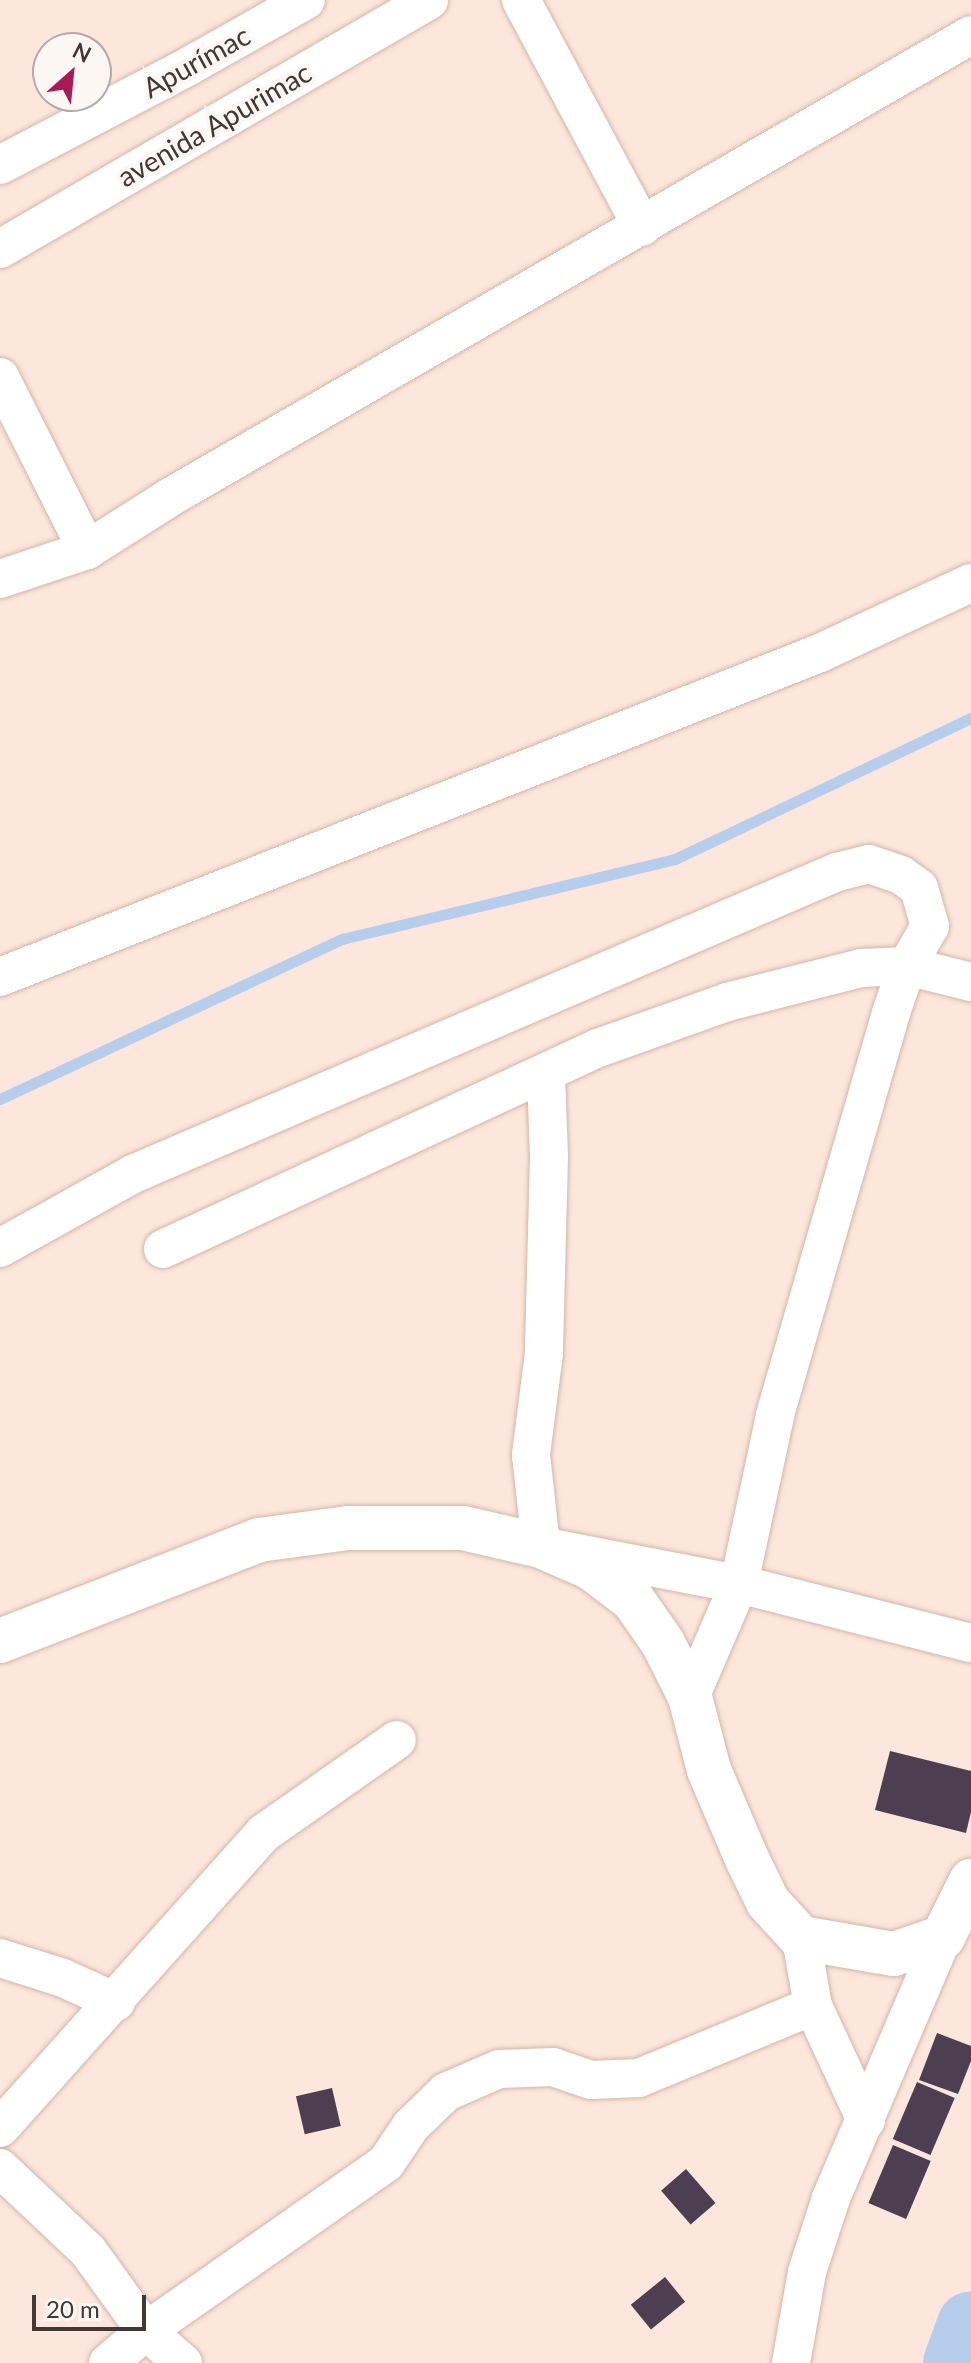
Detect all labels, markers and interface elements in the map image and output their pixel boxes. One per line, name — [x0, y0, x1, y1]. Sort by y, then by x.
street label: Apurímac — [137, 18, 255, 104]
north arrow — [32, 32, 112, 112]
text: N — [69, 36, 96, 68]
street label: avenida Apurimac — [111, 55, 317, 193]
scale bar — [36, 2279, 150, 2329]
text: 20 m — [46, 2294, 100, 2323]

